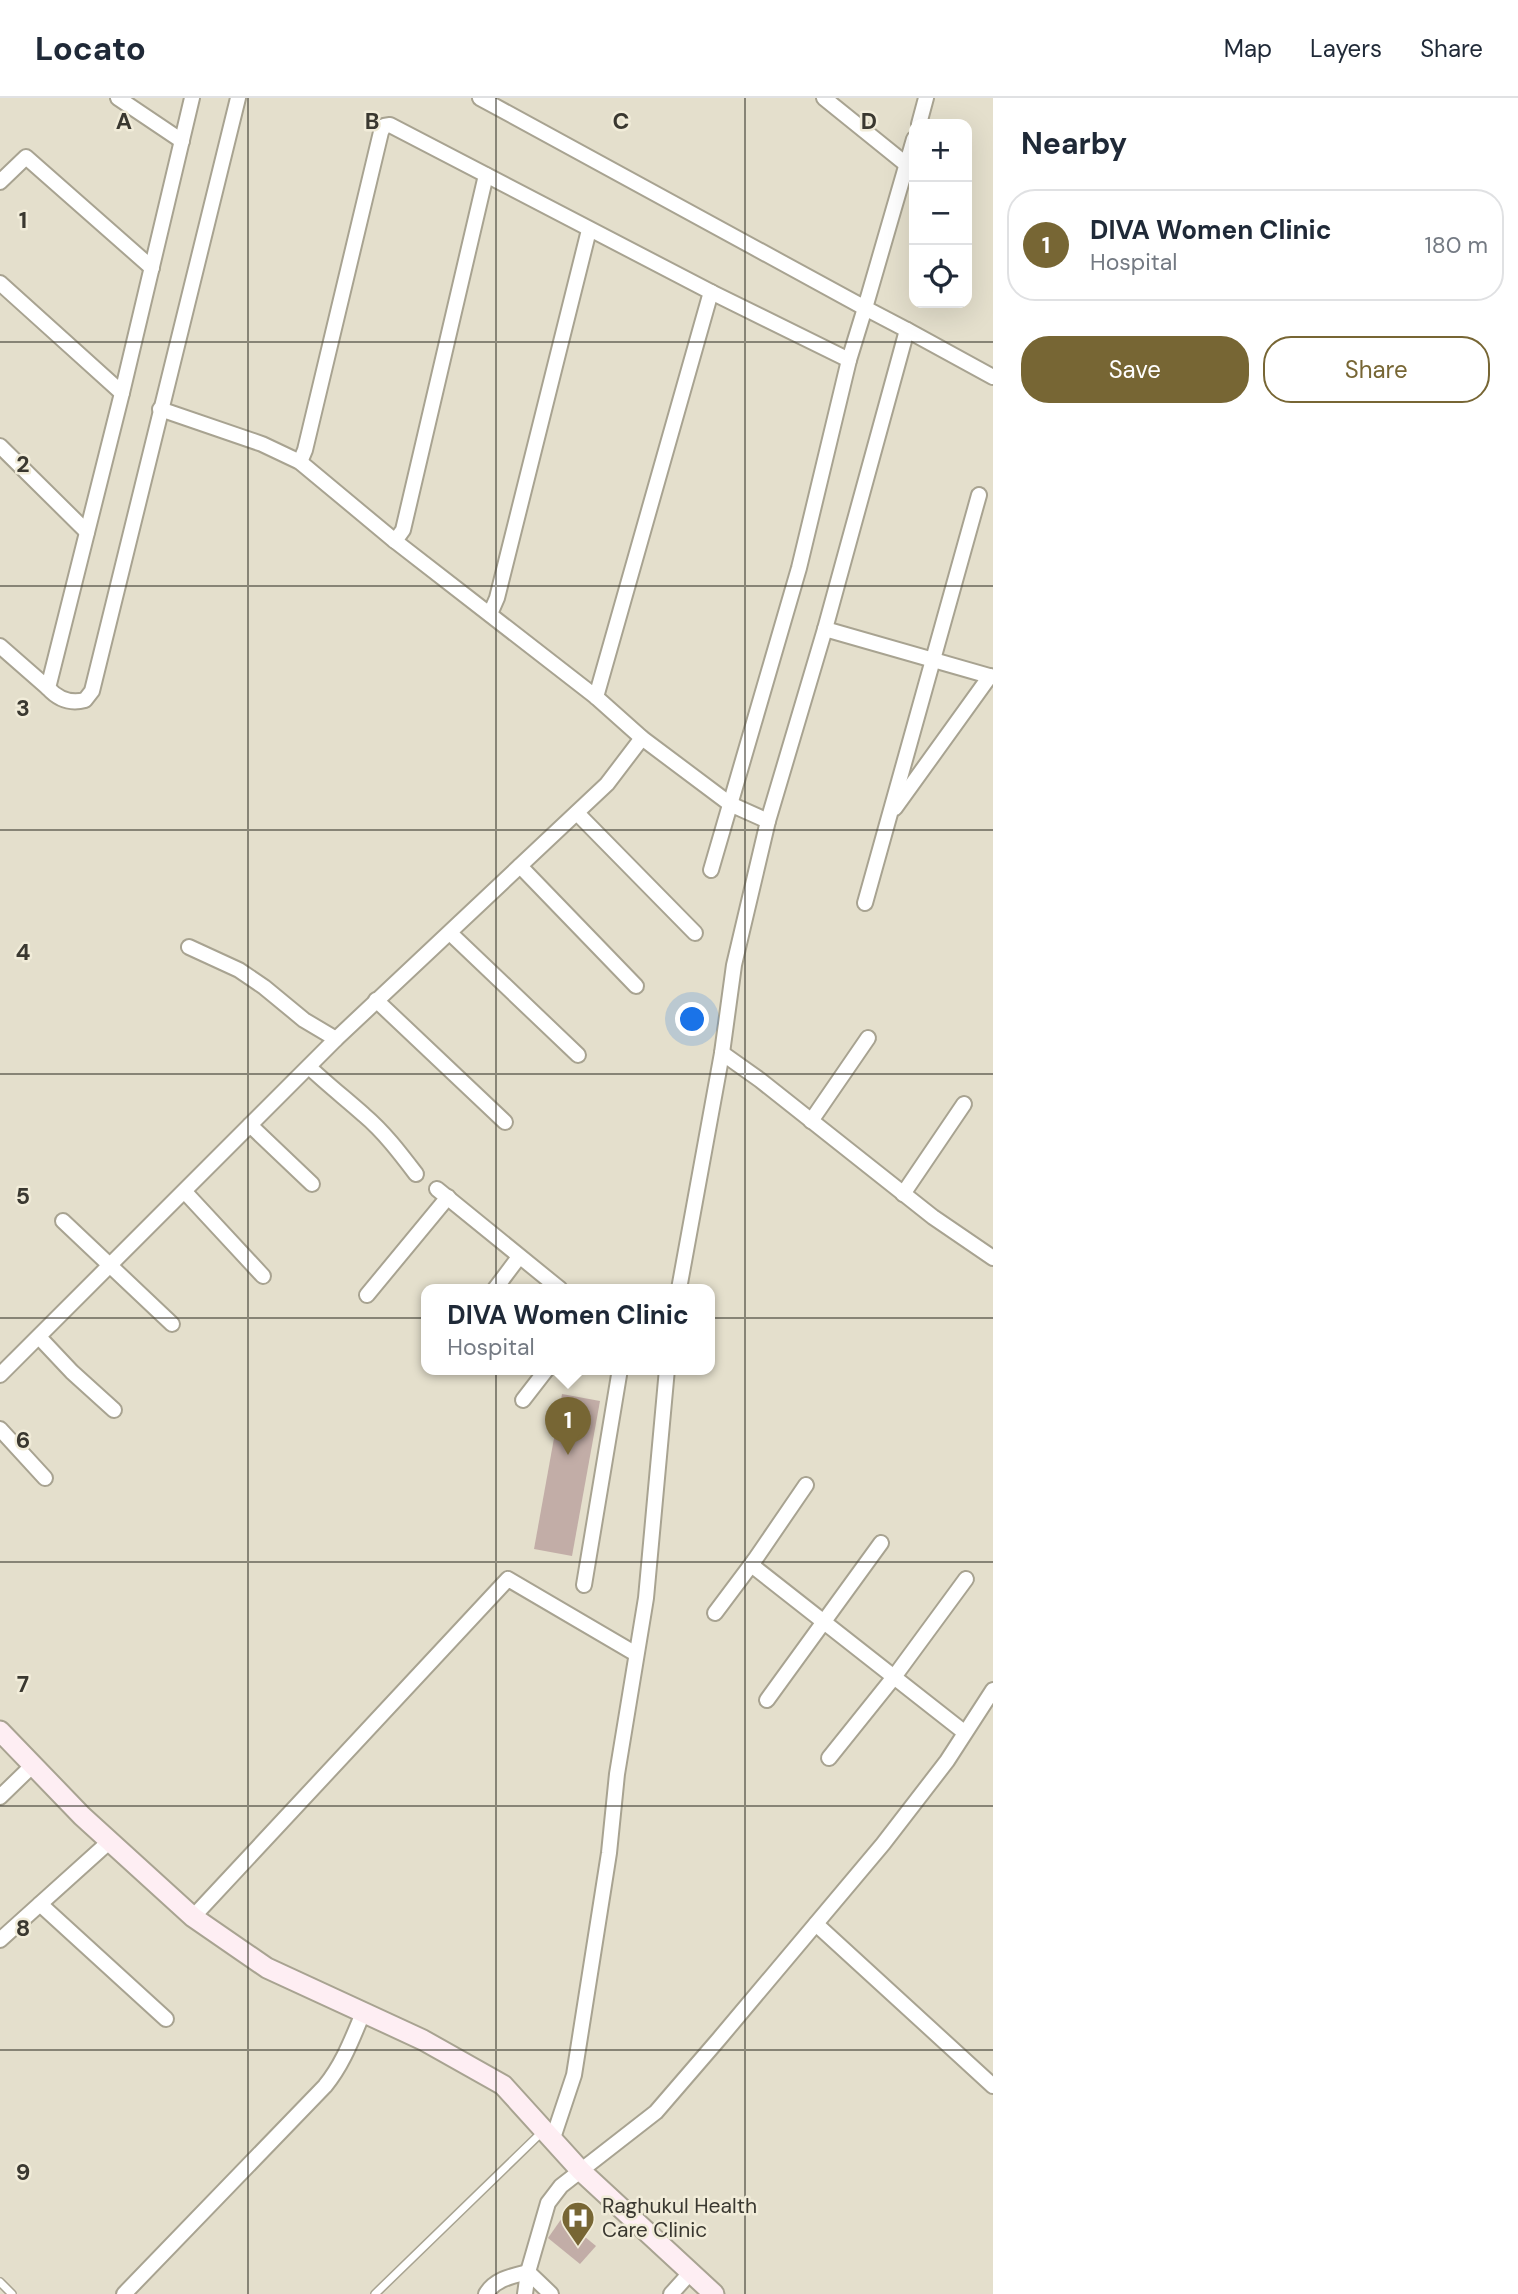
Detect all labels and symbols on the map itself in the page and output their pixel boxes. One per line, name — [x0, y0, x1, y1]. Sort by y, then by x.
text: A — [116, 106, 132, 136]
text: B — [365, 106, 379, 136]
text: C — [613, 106, 629, 136]
text: D — [861, 106, 877, 136]
text: 1 — [19, 205, 27, 235]
text: 2 — [16, 449, 30, 479]
text: 3 — [16, 693, 30, 723]
text: 4 — [16, 937, 31, 967]
your location — [675, 1002, 709, 1036]
text: 5 — [16, 1181, 30, 1211]
pin: 1 — [545, 1397, 591, 1455]
text: 6 — [16, 1425, 30, 1455]
text: 7 — [17, 1669, 29, 1699]
text: 8 — [16, 1913, 30, 1943]
text: 9 — [16, 2157, 30, 2187]
place label: Raghukul Health Care Clinic — [602, 2192, 757, 2244]
hospital icon: Raghukul Health Care Clinic — [559, 2199, 597, 2248]

